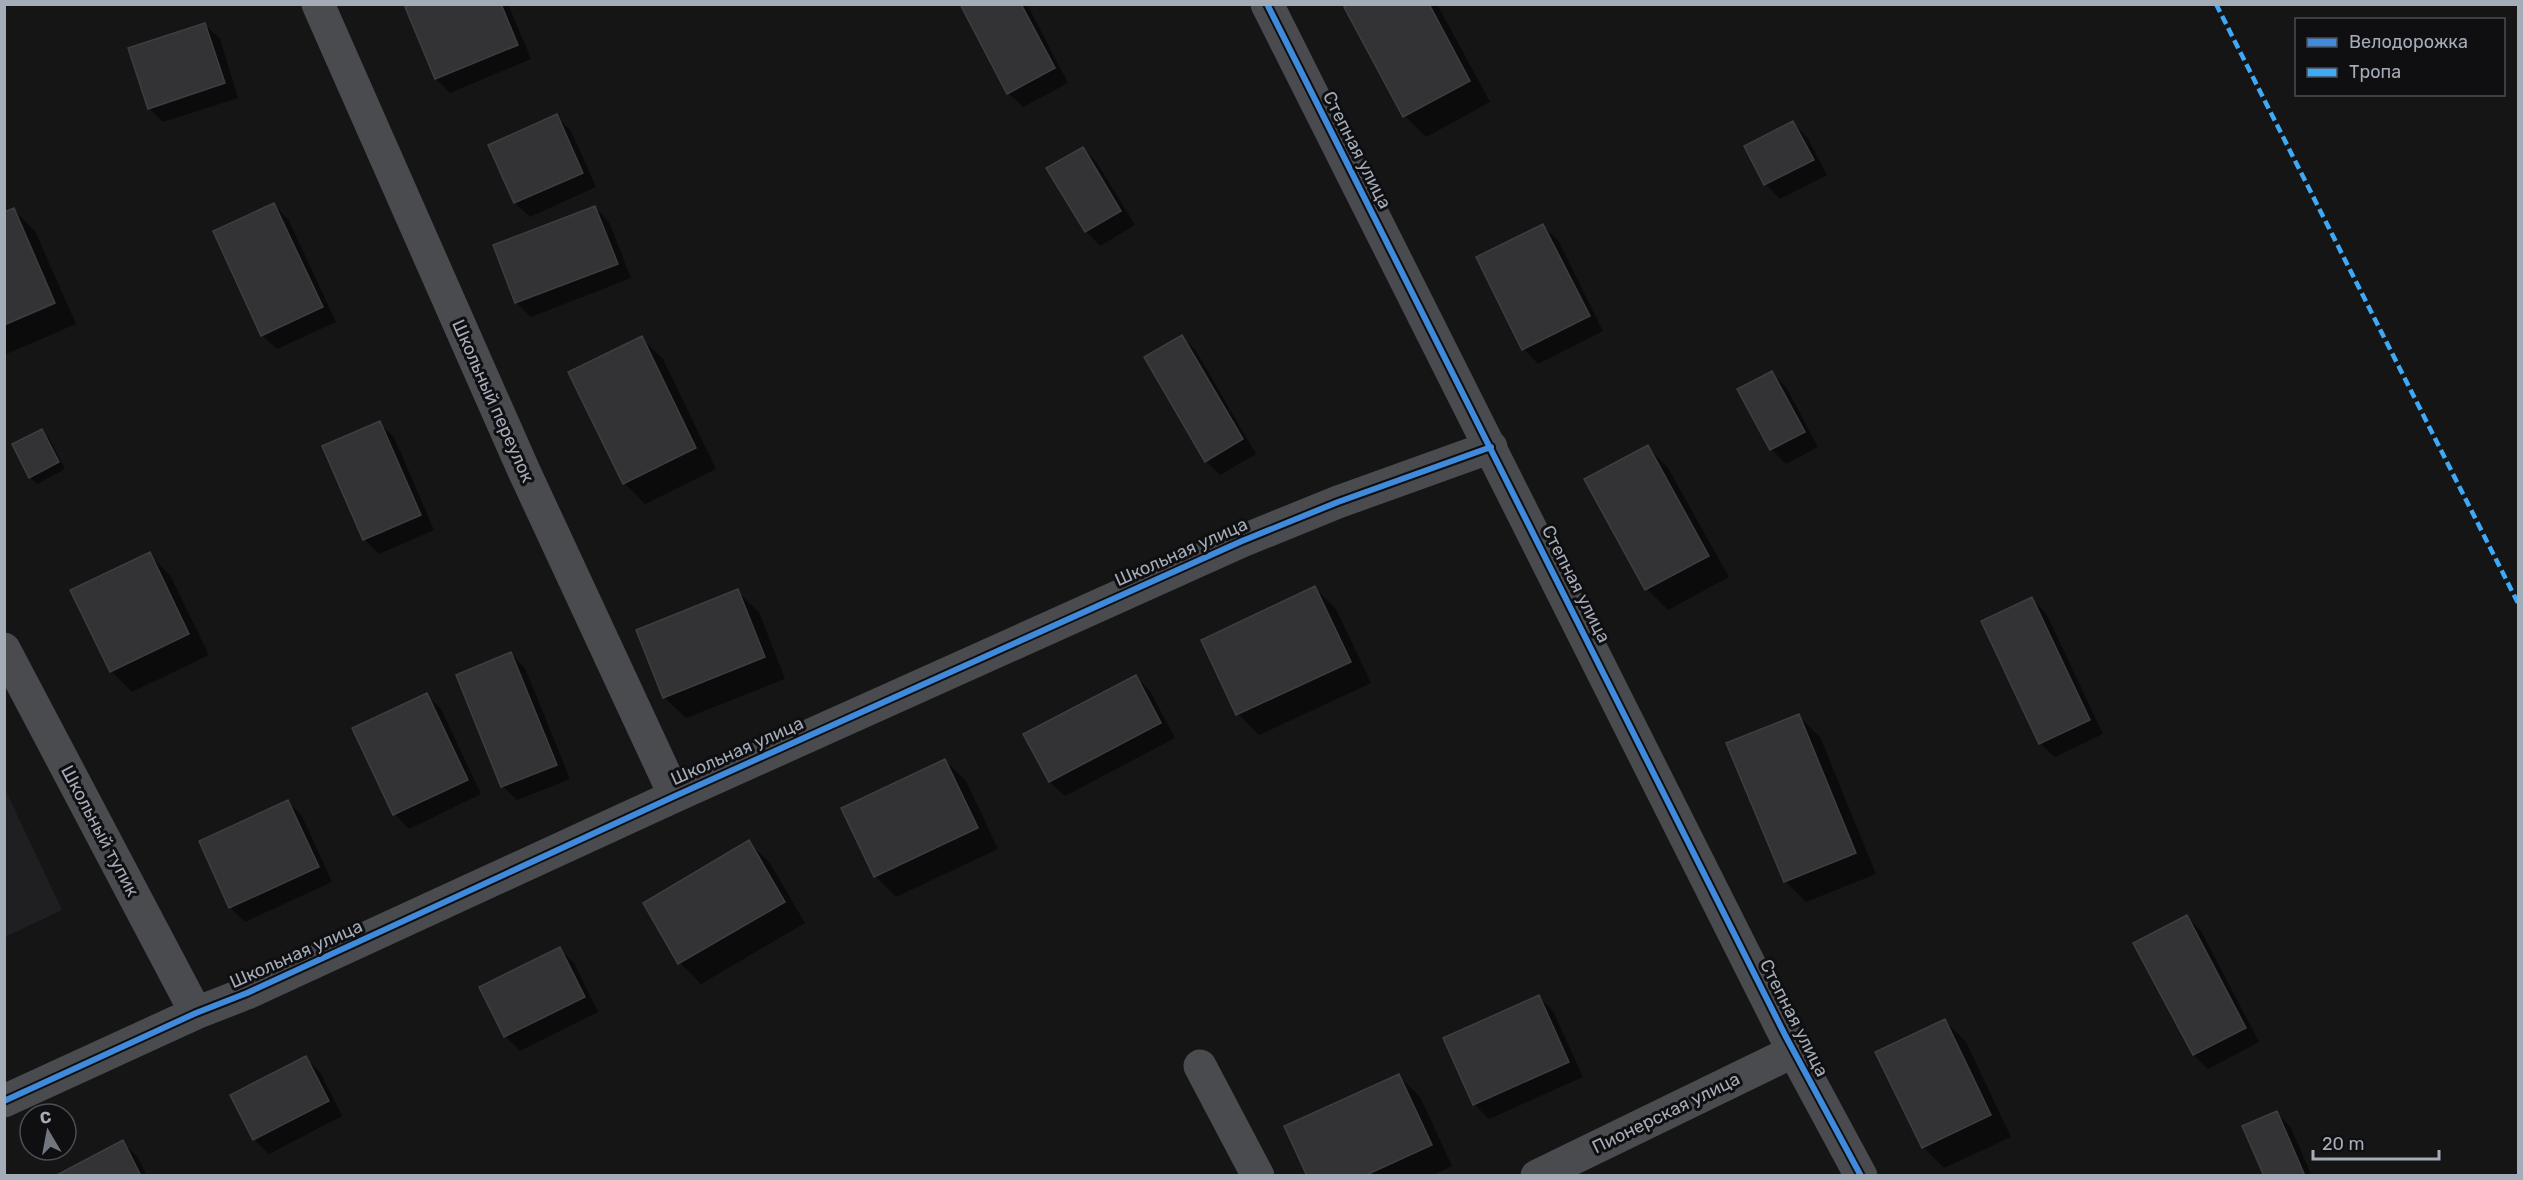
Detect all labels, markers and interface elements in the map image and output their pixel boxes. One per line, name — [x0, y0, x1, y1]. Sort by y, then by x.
legend — [2295, 18, 2505, 96]
text: Велодорожка — [2349, 31, 2468, 53]
text: Тропа — [2349, 61, 2401, 83]
street label: Степная улица — [1318, 88, 1396, 212]
street label: Школьный переулок — [447, 316, 539, 486]
street label: Школьная улица — [1111, 513, 1251, 591]
street label: Степная улица — [1537, 522, 1615, 646]
street label: Школьная улица — [667, 712, 807, 790]
street label: Школьный тупик — [56, 762, 144, 901]
street label: Школьная улица — [226, 915, 366, 993]
street label: Степная улица — [1755, 956, 1833, 1080]
street label: Пионерская улица — [1589, 1068, 1743, 1158]
north arrow — [18, 1102, 78, 1162]
text: С — [38, 1107, 53, 1128]
scale bar — [2313, 1123, 2439, 1161]
text: 20 m — [2322, 1133, 2364, 1155]

